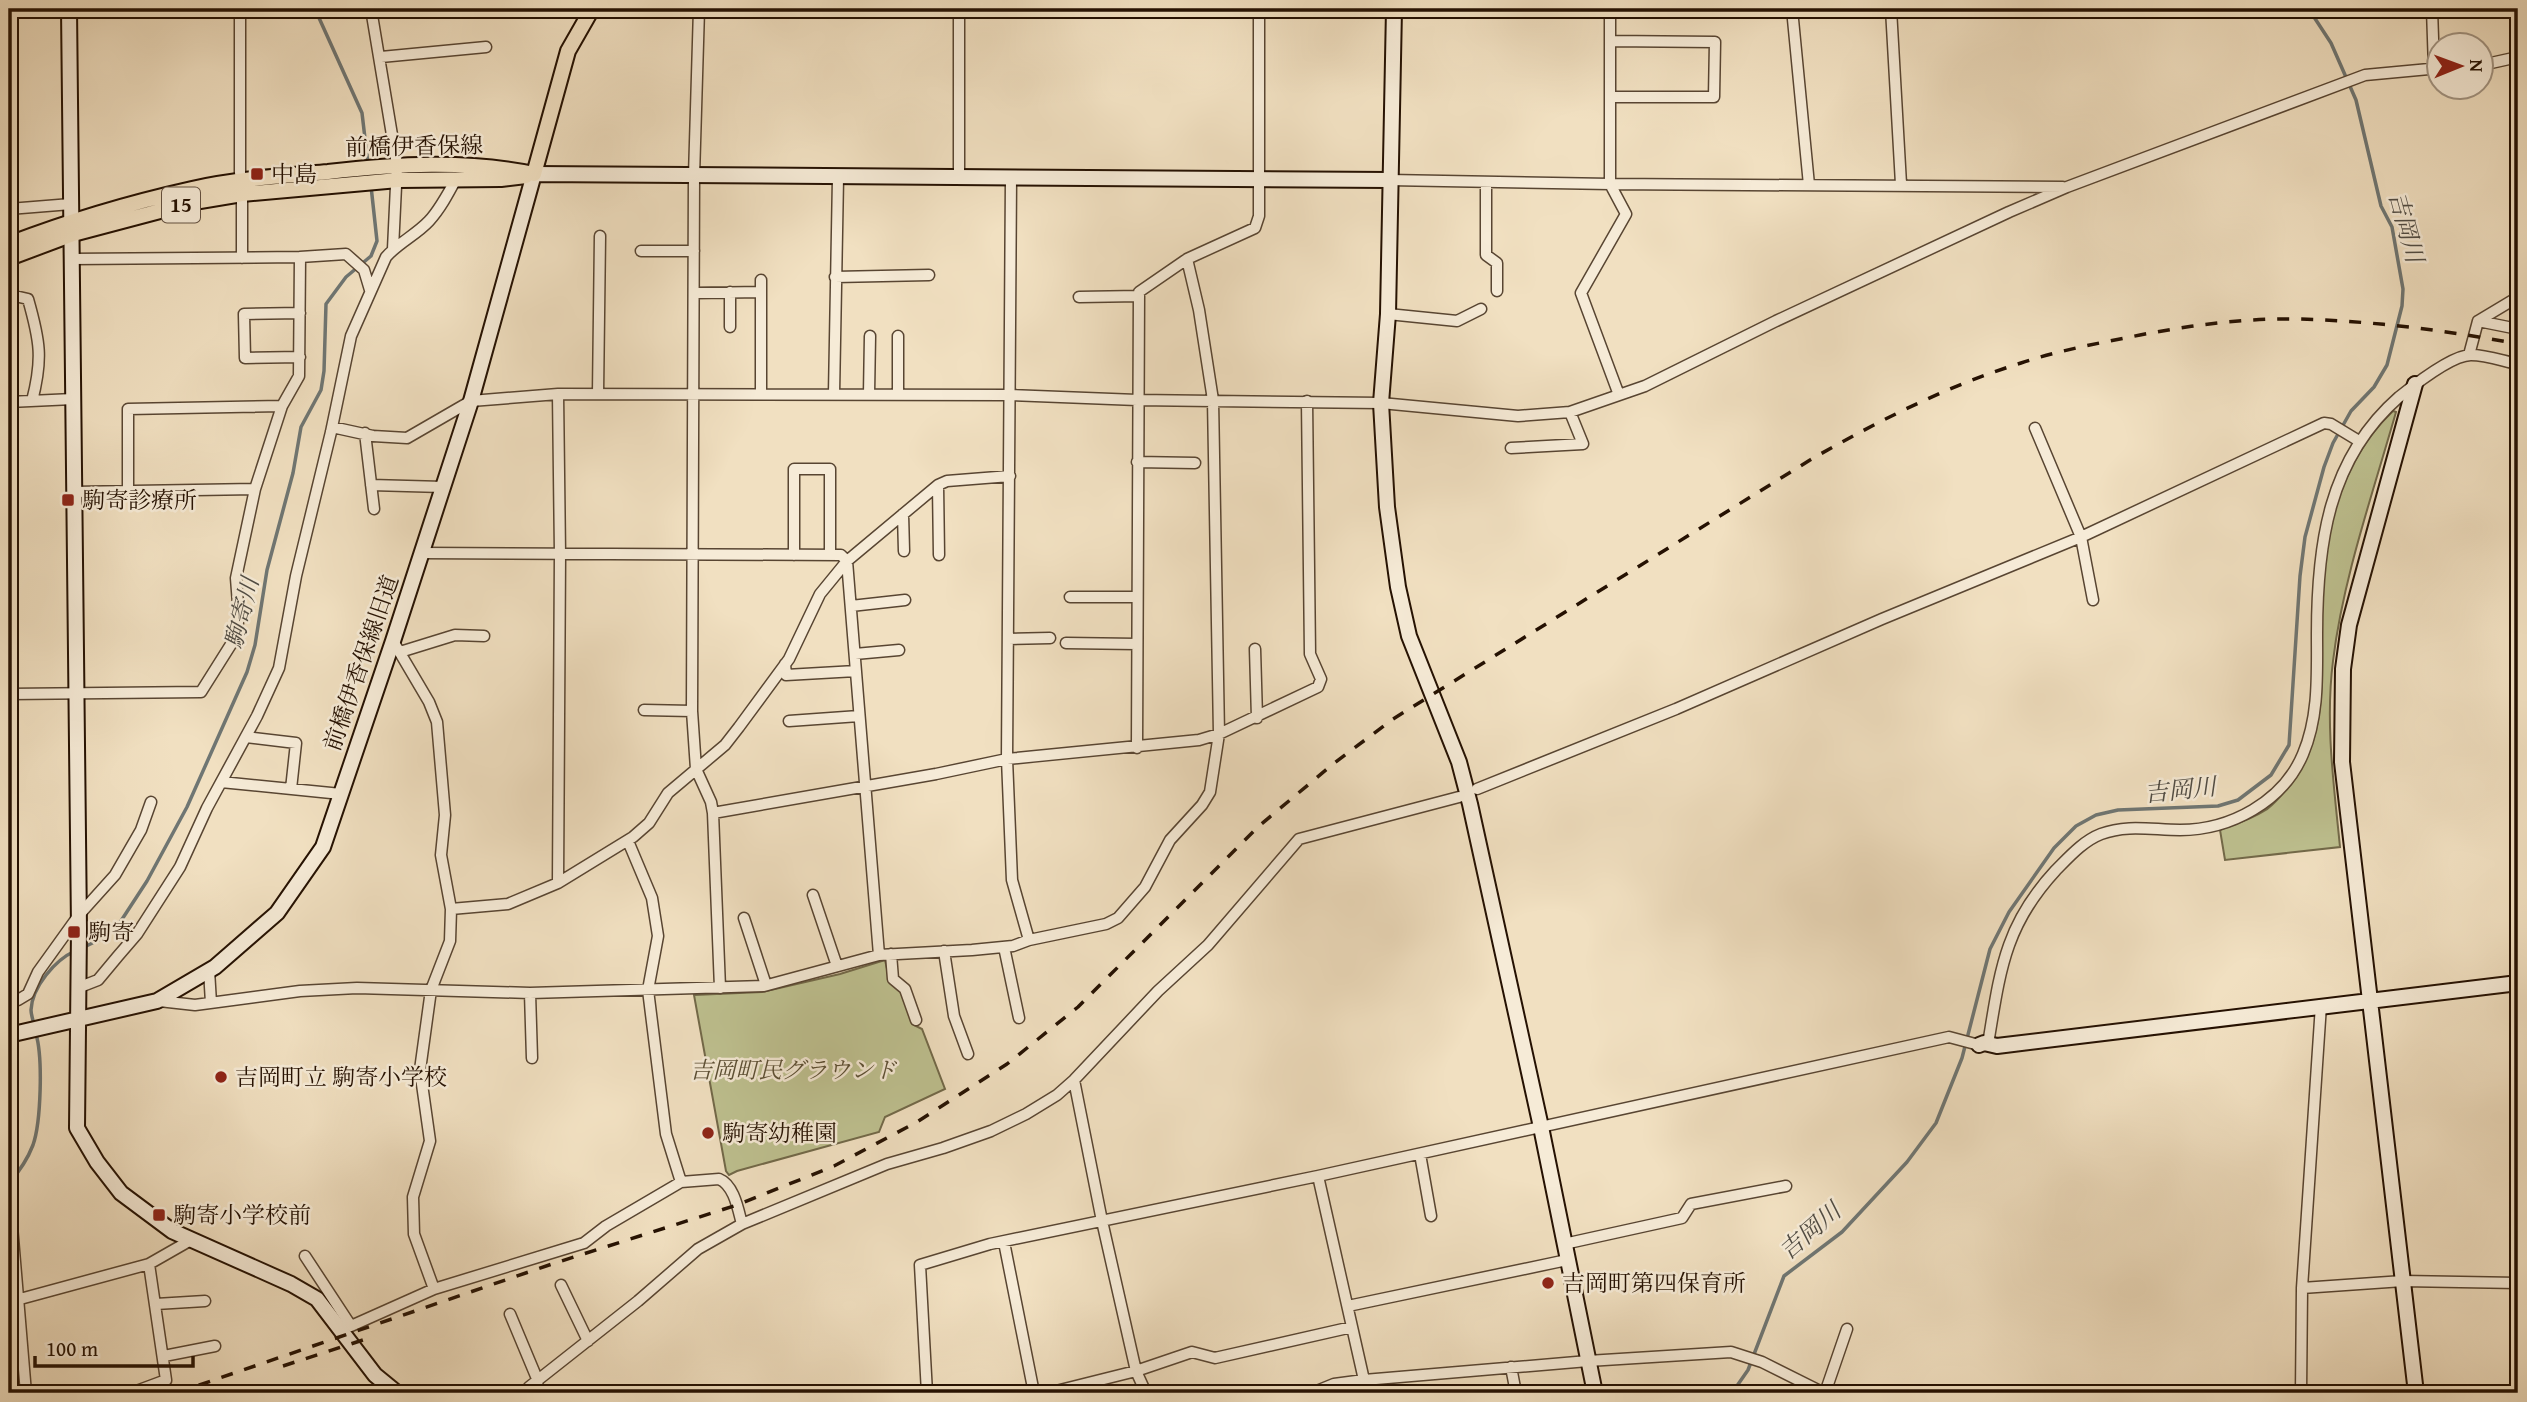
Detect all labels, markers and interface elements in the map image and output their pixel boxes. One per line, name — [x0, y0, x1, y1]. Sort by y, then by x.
north arrow — [2426, 32, 2496, 102]
text: N — [2463, 59, 2491, 73]
street label: 前橋伊香保線 — [345, 128, 483, 163]
place label: 中島 — [271, 157, 317, 190]
marker: 中島 — [249, 166, 265, 182]
road number: 15 — [162, 188, 200, 222]
water label: 吉岡川 — [2380, 188, 2433, 269]
place label: 駒寄診療所 — [82, 483, 197, 516]
marker: 駒寄診療所 — [60, 492, 76, 508]
street label: 前橋伊香保線旧道 — [315, 570, 406, 755]
water label: 駒寄川 — [216, 571, 268, 652]
water label: 吉岡川 — [2142, 768, 2221, 811]
place label: 駒寄 — [88, 915, 134, 948]
marker: 駒寄 — [66, 924, 82, 940]
park label: 吉岡町民グラウンド — [690, 1053, 898, 1086]
place label: 吉岡町立 駒寄小学校 — [235, 1060, 447, 1093]
marker: 吉岡町立 駒寄小学校 — [213, 1069, 229, 1085]
place label: 駒寄幼稚園 — [722, 1116, 837, 1149]
marker: 駒寄幼稚園 — [700, 1125, 716, 1141]
water label: 吉岡川 — [1771, 1192, 1851, 1267]
place label: 駒寄小学校前 — [173, 1198, 311, 1231]
marker: 駒寄小学校前 — [151, 1207, 167, 1223]
place label: 吉岡町第四保育所 — [1562, 1266, 1746, 1299]
marker: 吉岡町第四保育所 — [1540, 1275, 1556, 1291]
scale bar — [35, 1325, 192, 1369]
text: 100 m — [46, 1333, 98, 1364]

